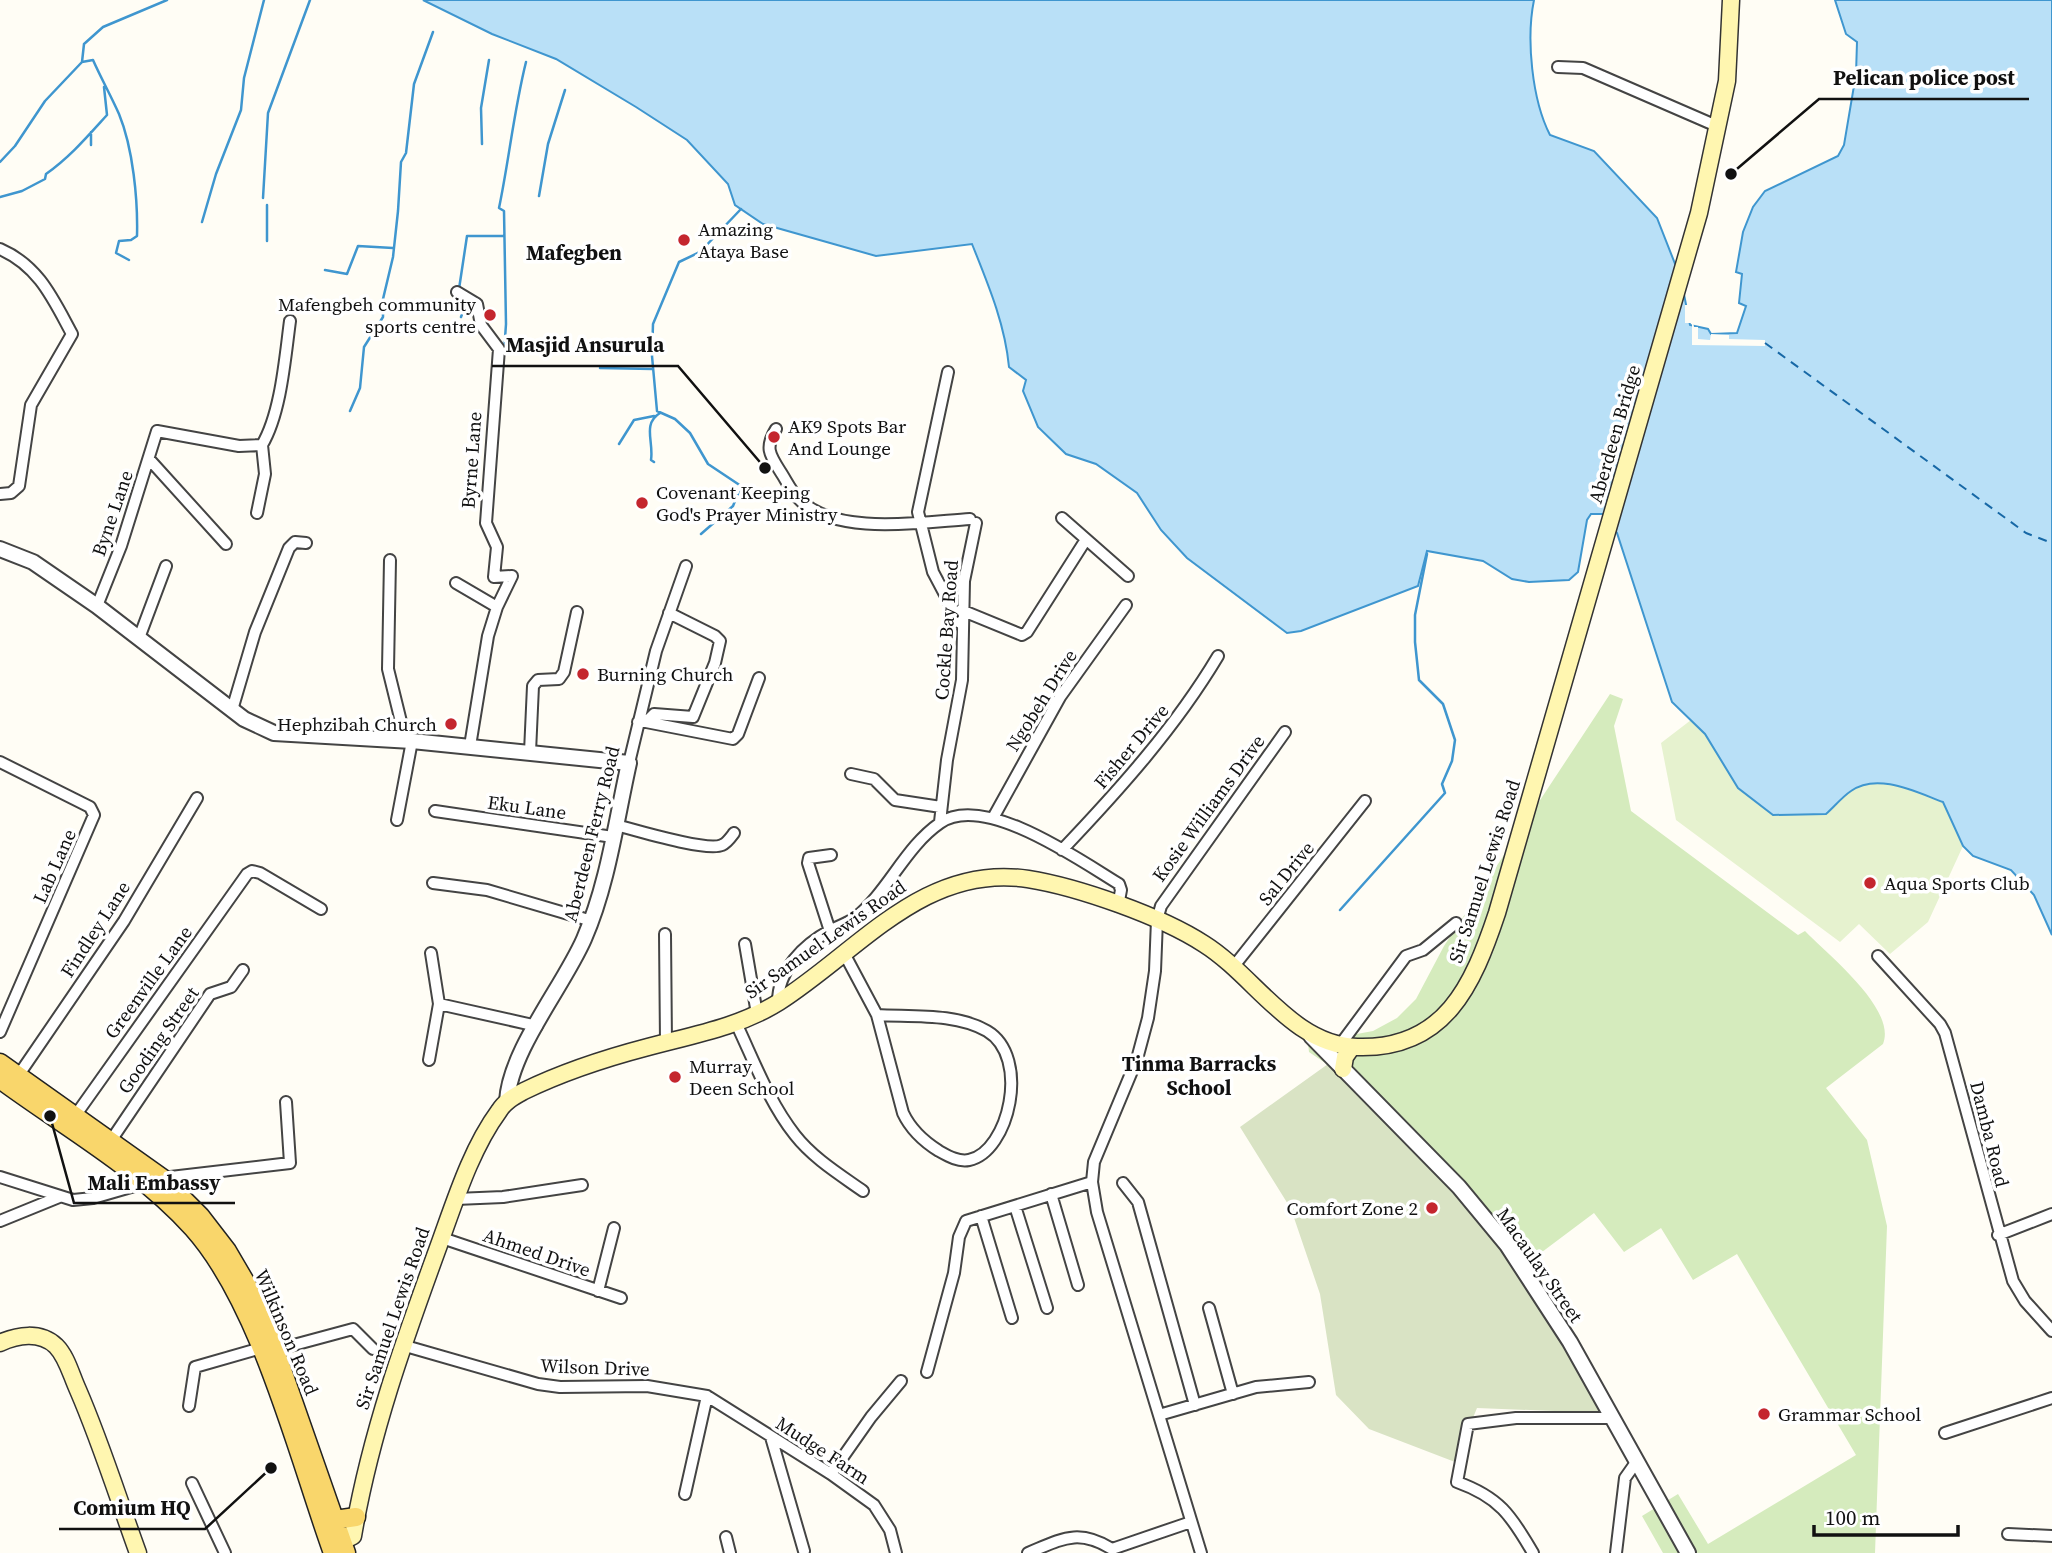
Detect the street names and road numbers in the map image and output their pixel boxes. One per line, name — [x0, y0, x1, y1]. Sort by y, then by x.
street label: Aberdeen Bridge — [1582, 362, 1646, 506]
street label: Byrne Lane — [455, 411, 487, 509]
street label: Byne Lane — [85, 467, 139, 559]
street label: Cockle Bay Road — [928, 559, 964, 701]
street label: Ngobeh Drive — [999, 644, 1083, 756]
street label: Fisher Drive — [1088, 698, 1174, 794]
street label: Kosie Williams Drive — [1146, 729, 1270, 887]
street label: Aberdeen Ferry Road — [557, 743, 626, 925]
street label: Sir Samuel Lewis Road — [1442, 776, 1526, 966]
street label: Eku Lane — [486, 789, 568, 825]
street label: Lab Lane — [26, 825, 82, 907]
street label: Sal Drive — [1252, 836, 1320, 910]
street label: Sir Samuel Lewis Road — [739, 873, 911, 1005]
street label: Findley Lane — [54, 876, 136, 982]
street label: Greenville Lane — [98, 920, 198, 1044]
street label: Gooding Street — [111, 981, 205, 1099]
street label: Damba Road — [1964, 1078, 2016, 1190]
street label: Macaulay Street — [1491, 1202, 1590, 1328]
street label: Ahmed Drive — [480, 1221, 594, 1283]
street label: Sir Samuel Lewis Road — [349, 1223, 436, 1413]
street label: Wilkinson Road — [249, 1265, 325, 1399]
street label: Wilson Drive — [540, 1352, 650, 1382]
street label: Mudge Farm — [771, 1410, 875, 1490]

